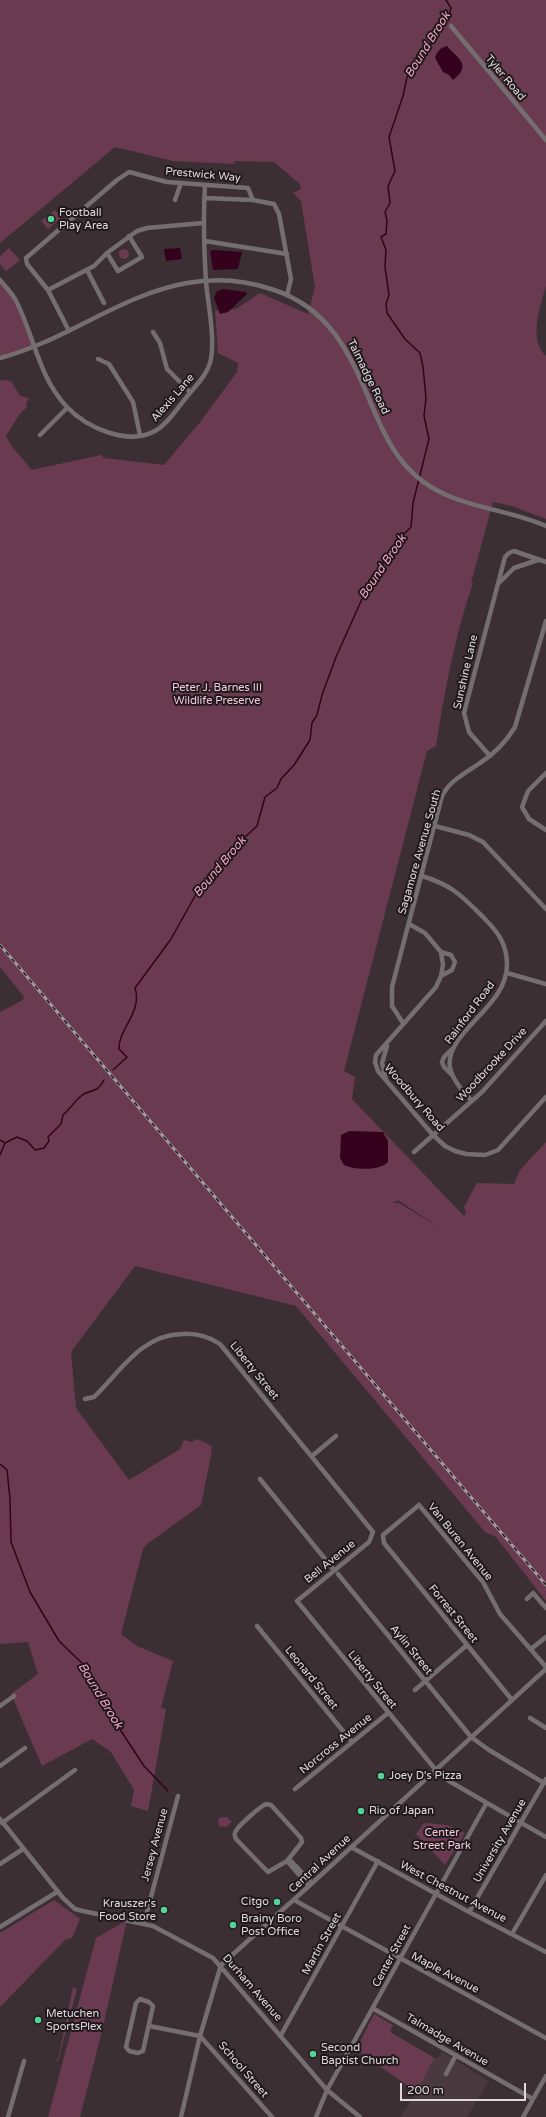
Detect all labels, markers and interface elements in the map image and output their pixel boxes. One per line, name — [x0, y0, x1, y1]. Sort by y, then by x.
water label: Bound Brook — [402, 10, 454, 80]
street label: Tyler Road — [482, 52, 528, 104]
street label: Prestwick Way — [165, 165, 241, 185]
place label: Football Play Area — [59, 206, 109, 232]
marker: Football Play Area — [46, 214, 56, 224]
street label: Talmadge Road — [344, 337, 392, 417]
street label: Alexis Lane — [149, 371, 197, 425]
water label: Bound Brook — [356, 532, 410, 602]
street label: Sunshine Lane — [451, 633, 481, 711]
park label: Peter J. Barnes III Wildlife Preserve — [172, 681, 262, 707]
street label: Sagamore Avenue South — [396, 788, 444, 916]
water label: Bound Brook — [190, 834, 250, 900]
street label: Rainford Road — [442, 979, 498, 1047]
street label: Woodbrooke Drive — [454, 1025, 530, 1105]
street label: Woodbury Road — [381, 1062, 447, 1134]
street label: Liberty Street — [227, 1339, 281, 1403]
street label: Van Buren Avenue — [425, 1500, 495, 1584]
street label: Bell Avenue — [302, 1538, 358, 1586]
street label: Forrest Street — [425, 1582, 481, 1646]
street label: Aylin Street — [387, 1622, 435, 1678]
street label: Leonard Street — [282, 1644, 340, 1712]
street label: Liberty Street — [345, 1648, 399, 1712]
water label: Bound Brook — [75, 1660, 125, 1732]
street label: Norcross Avenue — [297, 1711, 375, 1777]
place label: Joey D's Pizza — [389, 1769, 462, 1783]
marker: Joey D's Pizza — [376, 1771, 386, 1781]
street label: University Avenue — [471, 1797, 529, 1885]
place label: Rio of Japan — [369, 1804, 434, 1818]
marker: Rio of Japan — [356, 1806, 366, 1816]
street label: Jersey Avenue — [139, 1807, 171, 1883]
park label: Center Street Park — [413, 1826, 471, 1852]
street label: Central Avenue — [286, 1832, 354, 1896]
street label: West Chestnut Avenue — [397, 1858, 509, 1926]
place label: Citgo — [241, 1895, 269, 1909]
place label: Krauszer's Food Store — [99, 1897, 156, 1923]
marker: Citgo — [272, 1897, 282, 1907]
marker: Krauszer's Food Store — [159, 1905, 169, 1915]
street label: Martin Street — [300, 1911, 344, 1977]
place label: Brainy Boro Post Office — [241, 1912, 302, 1938]
marker: Brainy Boro Post Office — [228, 1920, 238, 1930]
street label: Center Street — [370, 1922, 414, 1990]
street label: Maple Avenue — [409, 1950, 481, 1996]
street label: Durham Avenue — [219, 1952, 285, 2024]
place label: Metuchen SportsPlex — [46, 2007, 102, 2033]
street label: Talmadge Avenue — [403, 2011, 491, 2069]
marker: Metuchen SportsPlex — [33, 2015, 43, 2025]
street label: School Street — [215, 2039, 271, 2101]
place label: Second Baptist Church — [321, 2041, 399, 2067]
marker: Second Baptist Church — [308, 2049, 318, 2059]
scale bar — [402, 2075, 528, 2101]
text: 200 m — [407, 2083, 444, 2097]

